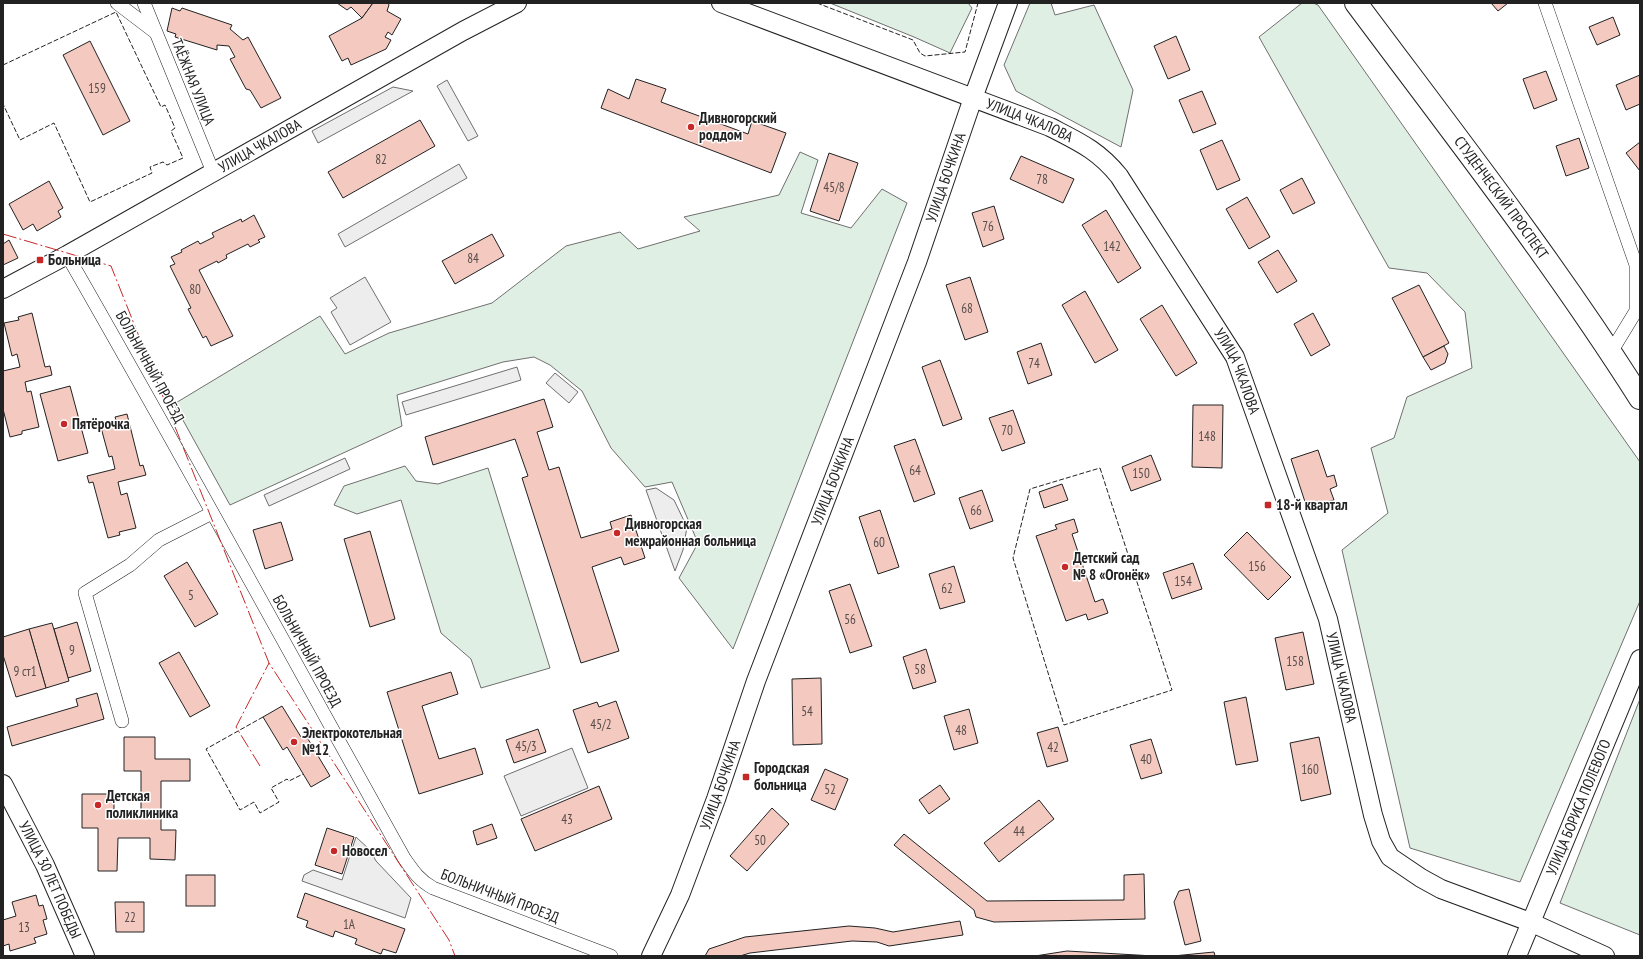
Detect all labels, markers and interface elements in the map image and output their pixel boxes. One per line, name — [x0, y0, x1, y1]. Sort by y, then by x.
street label: ТАЁЖНАЯ УЛИЦА — [167, 36, 220, 129]
house number: 159 — [88, 80, 106, 97]
street label: УЛИЦА ЧКАЛОВА — [984, 94, 1077, 147]
place label: Дивногорский роддом — [699, 108, 777, 144]
street label: УЛИЦА ЧКАЛОВА — [215, 114, 305, 176]
marker: Дивногорский роддом — [686, 122, 696, 132]
street label: УЛИЦА БОЧКИНА — [921, 129, 970, 224]
street label: СТУДЕНЧЕСКИЙ ПРОСПЕКТ — [1450, 132, 1553, 263]
house number: 82 — [375, 151, 387, 168]
house number: 78 — [1036, 171, 1048, 188]
house number: 45/8 — [823, 179, 845, 196]
house number: 76 — [982, 218, 994, 235]
house number: 142 — [1103, 238, 1121, 255]
place label: Больница — [48, 250, 101, 269]
house number: 84 — [467, 250, 479, 267]
marker: Больница — [35, 255, 45, 265]
house number: 80 — [189, 281, 201, 298]
house number: 68 — [961, 300, 973, 317]
street label: БОЛЬНИЧНЫЙ ПРОЕЗД — [112, 307, 189, 426]
street label: УЛИЦА ЧКАЛОВА — [1210, 325, 1265, 417]
house number: 74 — [1028, 355, 1040, 372]
place label: Пятёрочка — [72, 414, 130, 433]
marker: Пятёрочка — [59, 419, 69, 429]
house number: 70 — [1001, 422, 1013, 439]
house number: 148 — [1198, 428, 1216, 445]
street label: УЛИЦА БОЧКИНА — [807, 433, 858, 528]
house number: 64 — [909, 462, 921, 479]
house number: 150 — [1132, 465, 1150, 482]
place label: 18-й квартал — [1276, 495, 1348, 514]
marker: 18-й квартал — [1263, 500, 1273, 510]
house number: 66 — [970, 502, 982, 519]
place label: Дивногорская межрайонная больница — [625, 514, 756, 550]
marker: Дивногорская межрайонная больница — [612, 528, 622, 538]
house number: 60 — [873, 534, 885, 551]
place label: Детский сад № 8 «Огонёк» — [1073, 548, 1150, 584]
house number: 156 — [1248, 558, 1266, 575]
marker: Детский сад № 8 «Огонёк» — [1060, 562, 1070, 572]
house number: 154 — [1174, 573, 1192, 590]
house number: 62 — [941, 580, 953, 597]
house number: 5 — [188, 587, 194, 604]
street label: БОЛЬНИЧНЫЙ ПРОЕЗД — [269, 591, 346, 710]
house number: 56 — [844, 611, 856, 628]
street label: УЛИЦА ЧКАЛОВА — [1322, 630, 1362, 725]
house number: 9 — [69, 642, 75, 659]
house number: 158 — [1286, 653, 1304, 670]
house number: 58 — [914, 661, 926, 678]
house number: 9 ст1 — [13, 663, 37, 680]
house number: 54 — [801, 703, 813, 720]
house number: 45/2 — [590, 716, 612, 733]
house number: 48 — [955, 722, 967, 739]
place label: Электрокотельная №12 — [302, 723, 402, 759]
street label: УЛИЦА БОРИСА ПОЛЕВОГО — [1542, 736, 1615, 878]
marker: Электрокотельная №12 — [289, 737, 299, 747]
street label: УЛИЦА БОЧКИНА — [695, 737, 745, 832]
house number: 45/3 — [515, 738, 537, 755]
house number: 42 — [1047, 739, 1059, 756]
house number: 40 — [1140, 751, 1152, 768]
place label: Городская больница — [754, 758, 809, 794]
house number: 160 — [1301, 761, 1319, 778]
marker: Городская больница — [741, 772, 751, 782]
house number: 52 — [824, 781, 836, 798]
place label: Детская поликлиника — [106, 786, 178, 822]
marker: Детская поликлиника — [93, 800, 103, 810]
house number: 43 — [561, 811, 573, 828]
street label: УЛИЦА 30 ЛЕТ ПОБЕДЫ — [15, 818, 86, 941]
house number: 44 — [1013, 823, 1025, 840]
house number: 50 — [754, 832, 766, 849]
place label: Новосел — [342, 841, 388, 860]
marker: Новосел — [329, 846, 339, 856]
street label: БОЛЬНИЧНЫЙ ПРОЕЗД — [438, 864, 562, 927]
house number: 22 — [124, 909, 136, 926]
house number: 1А — [343, 916, 356, 933]
house number: 13 — [18, 919, 30, 936]

